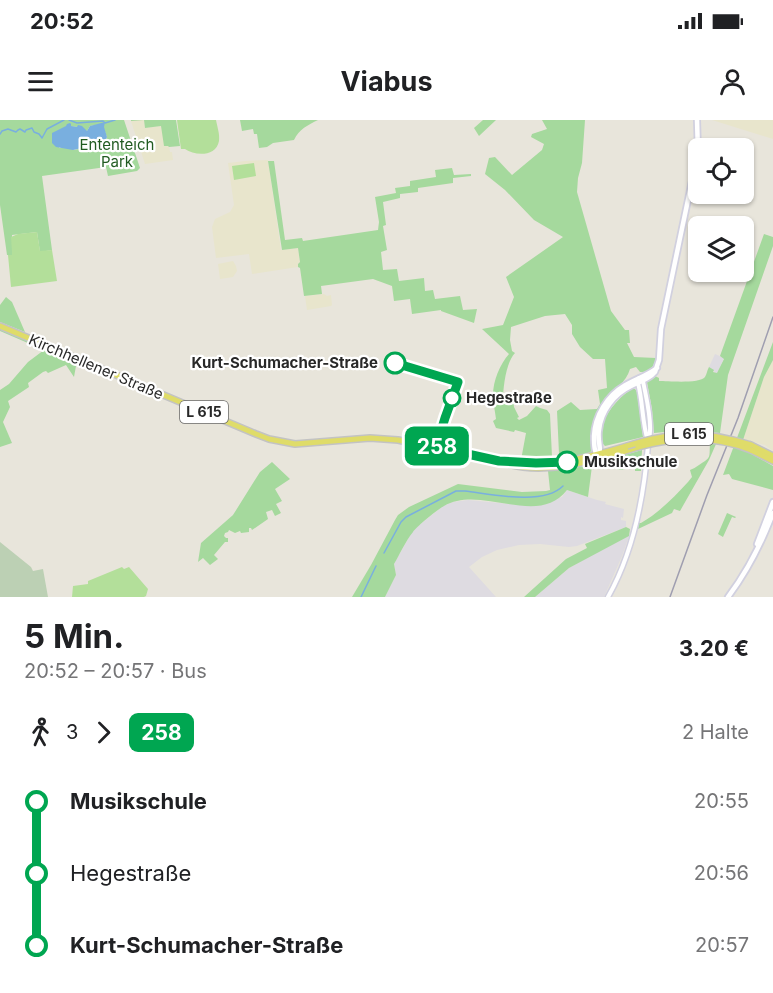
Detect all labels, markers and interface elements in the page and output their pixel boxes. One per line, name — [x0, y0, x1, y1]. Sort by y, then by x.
text: 20:52 — [30, 8, 94, 34]
icon: menu — [24, 65, 57, 98]
text: Viabus — [340, 65, 433, 98]
icon: person — [716, 65, 749, 98]
park label: Ententeich Park — [80, 135, 154, 171]
map controls — [688, 138, 754, 282]
button: locate — [688, 138, 754, 204]
button: layers — [688, 216, 754, 282]
street label: Kirchhellener Straße — [26, 330, 166, 404]
marker: Kurt-Schumacher-Straße — [384, 352, 406, 374]
place label: Kurt-Schumacher-Straße — [192, 353, 378, 372]
place label: Hegestraße — [466, 388, 552, 407]
marker: Hegestraße — [443, 389, 461, 407]
road number: L 615 — [180, 401, 228, 423]
road number: L 615 — [665, 423, 713, 445]
line badge: 258 — [402, 426, 472, 466]
text: 258 — [417, 434, 457, 459]
marker: Musikschule — [556, 451, 578, 473]
place label: Musikschule — [584, 452, 677, 471]
text: 5 Min. — [24, 616, 124, 656]
text: 3.20 € — [679, 635, 749, 661]
text: 20:52 – 20:57 · Bus — [24, 659, 207, 683]
icon: walk — [24, 716, 57, 749]
icon: forward — [87, 716, 120, 749]
text: 3 — [66, 720, 78, 744]
text: 258 — [141, 720, 182, 745]
text: 2 Halte — [682, 720, 749, 744]
text: Musikschule — [70, 788, 207, 814]
text: 20:55 — [694, 789, 749, 813]
text: Hegestraße — [70, 860, 191, 886]
text: 20:56 — [694, 861, 749, 885]
text: Kurt-Schumacher-Straße — [70, 932, 343, 958]
text: 20:57 — [695, 933, 749, 957]

